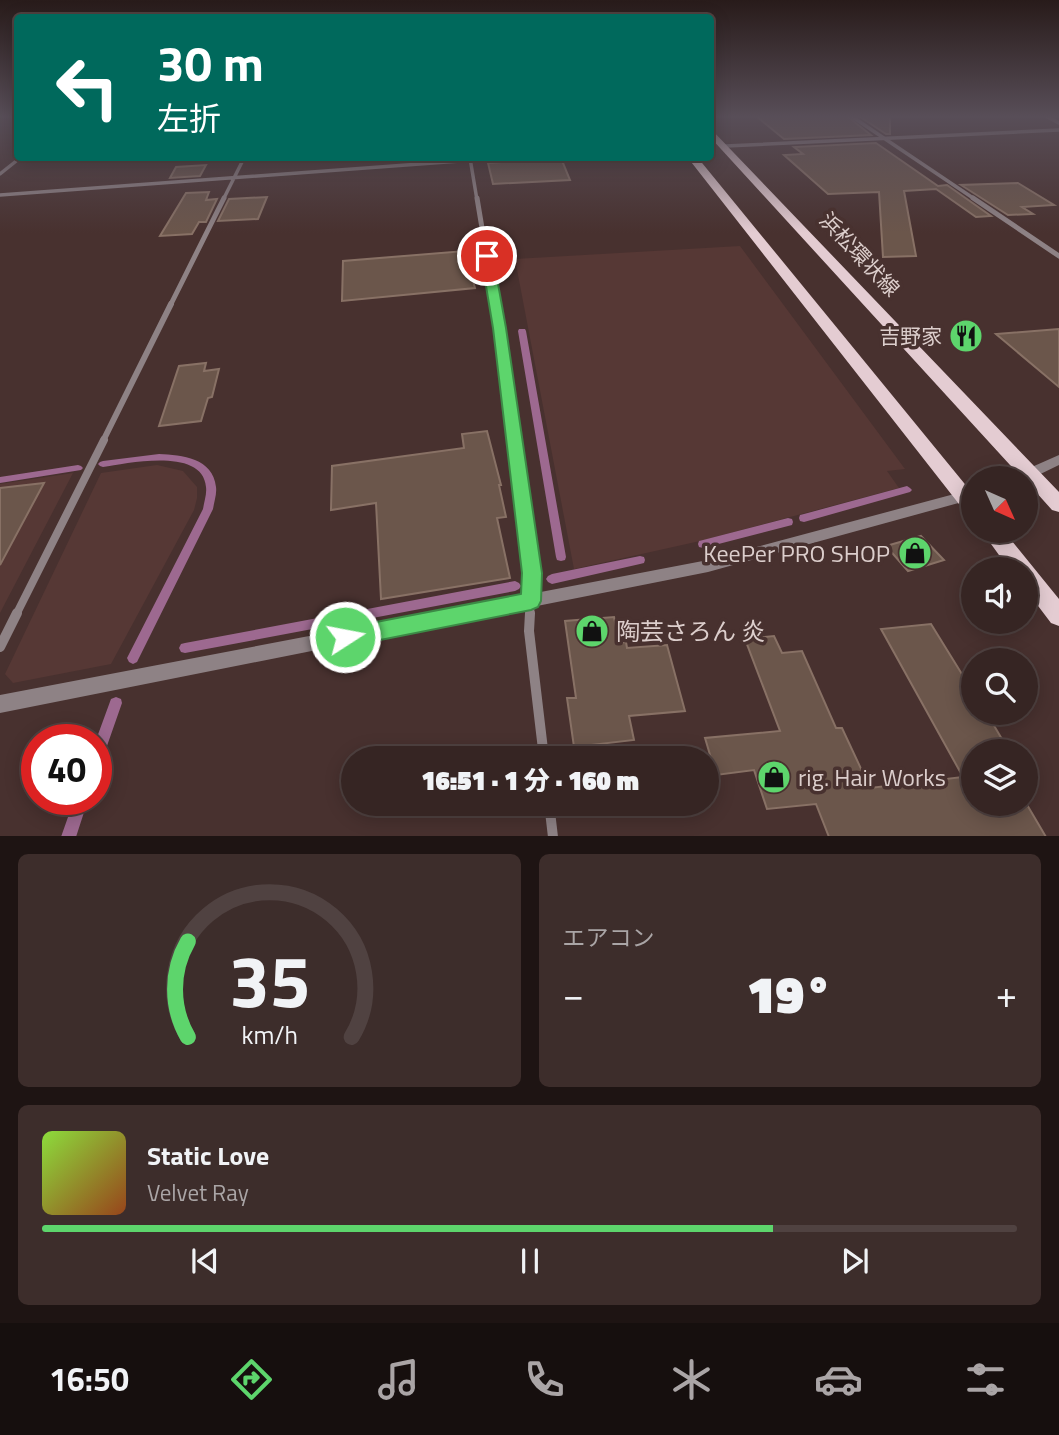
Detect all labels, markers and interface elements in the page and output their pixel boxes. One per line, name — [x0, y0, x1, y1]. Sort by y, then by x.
text: 30 m — [157, 25, 264, 100]
icon: left — [42, 42, 133, 133]
text: 左折 — [157, 94, 221, 142]
street label: 浜松環状線 — [812, 205, 908, 303]
pin — [457, 226, 517, 286]
icon: arrive — [468, 237, 506, 275]
restaurant icon: 吉野家 — [947, 317, 985, 355]
place label: 吉野家 — [879, 320, 942, 352]
north arrow — [961, 466, 1038, 542]
map controls — [961, 466, 1038, 816]
shop icon: KeePer PRO SHOP — [896, 534, 934, 572]
place label: KeePer PRO SHOP — [703, 535, 890, 571]
button: sound — [961, 557, 1038, 634]
position arrow — [308, 600, 382, 674]
shop icon: 陶芸さろん 炎 — [573, 612, 611, 650]
place label: 陶芸さろん 炎 — [616, 613, 765, 649]
button: search — [961, 648, 1038, 725]
speed limit sign: 40 — [21, 724, 112, 815]
button: layers — [961, 739, 1038, 816]
shop icon: rig. Hair Works — [755, 758, 793, 796]
place label: rig. Hair Works — [798, 759, 946, 795]
text: 16:51 · 1 分 · 160 m — [421, 761, 639, 800]
text: エアコン — [563, 920, 655, 955]
text: 35 — [228, 925, 310, 1035]
text: 19° — [747, 954, 833, 1033]
text: − — [563, 965, 584, 1023]
text: + — [996, 965, 1017, 1023]
text: km/h — [241, 1015, 298, 1053]
text: Static Love — [147, 1136, 269, 1175]
text: Velvet Ray — [147, 1175, 249, 1210]
icon: previous — [186, 1242, 224, 1280]
icon: pause — [511, 1242, 549, 1280]
icon: next — [836, 1242, 874, 1280]
text: 16:50 — [49, 1355, 129, 1403]
icon: directions — [227, 1355, 276, 1404]
icon: music — [374, 1355, 423, 1404]
icon: phone — [520, 1355, 569, 1404]
icon: climate — [667, 1355, 716, 1404]
icon: car — [814, 1355, 863, 1404]
icon: filters — [961, 1355, 1010, 1404]

